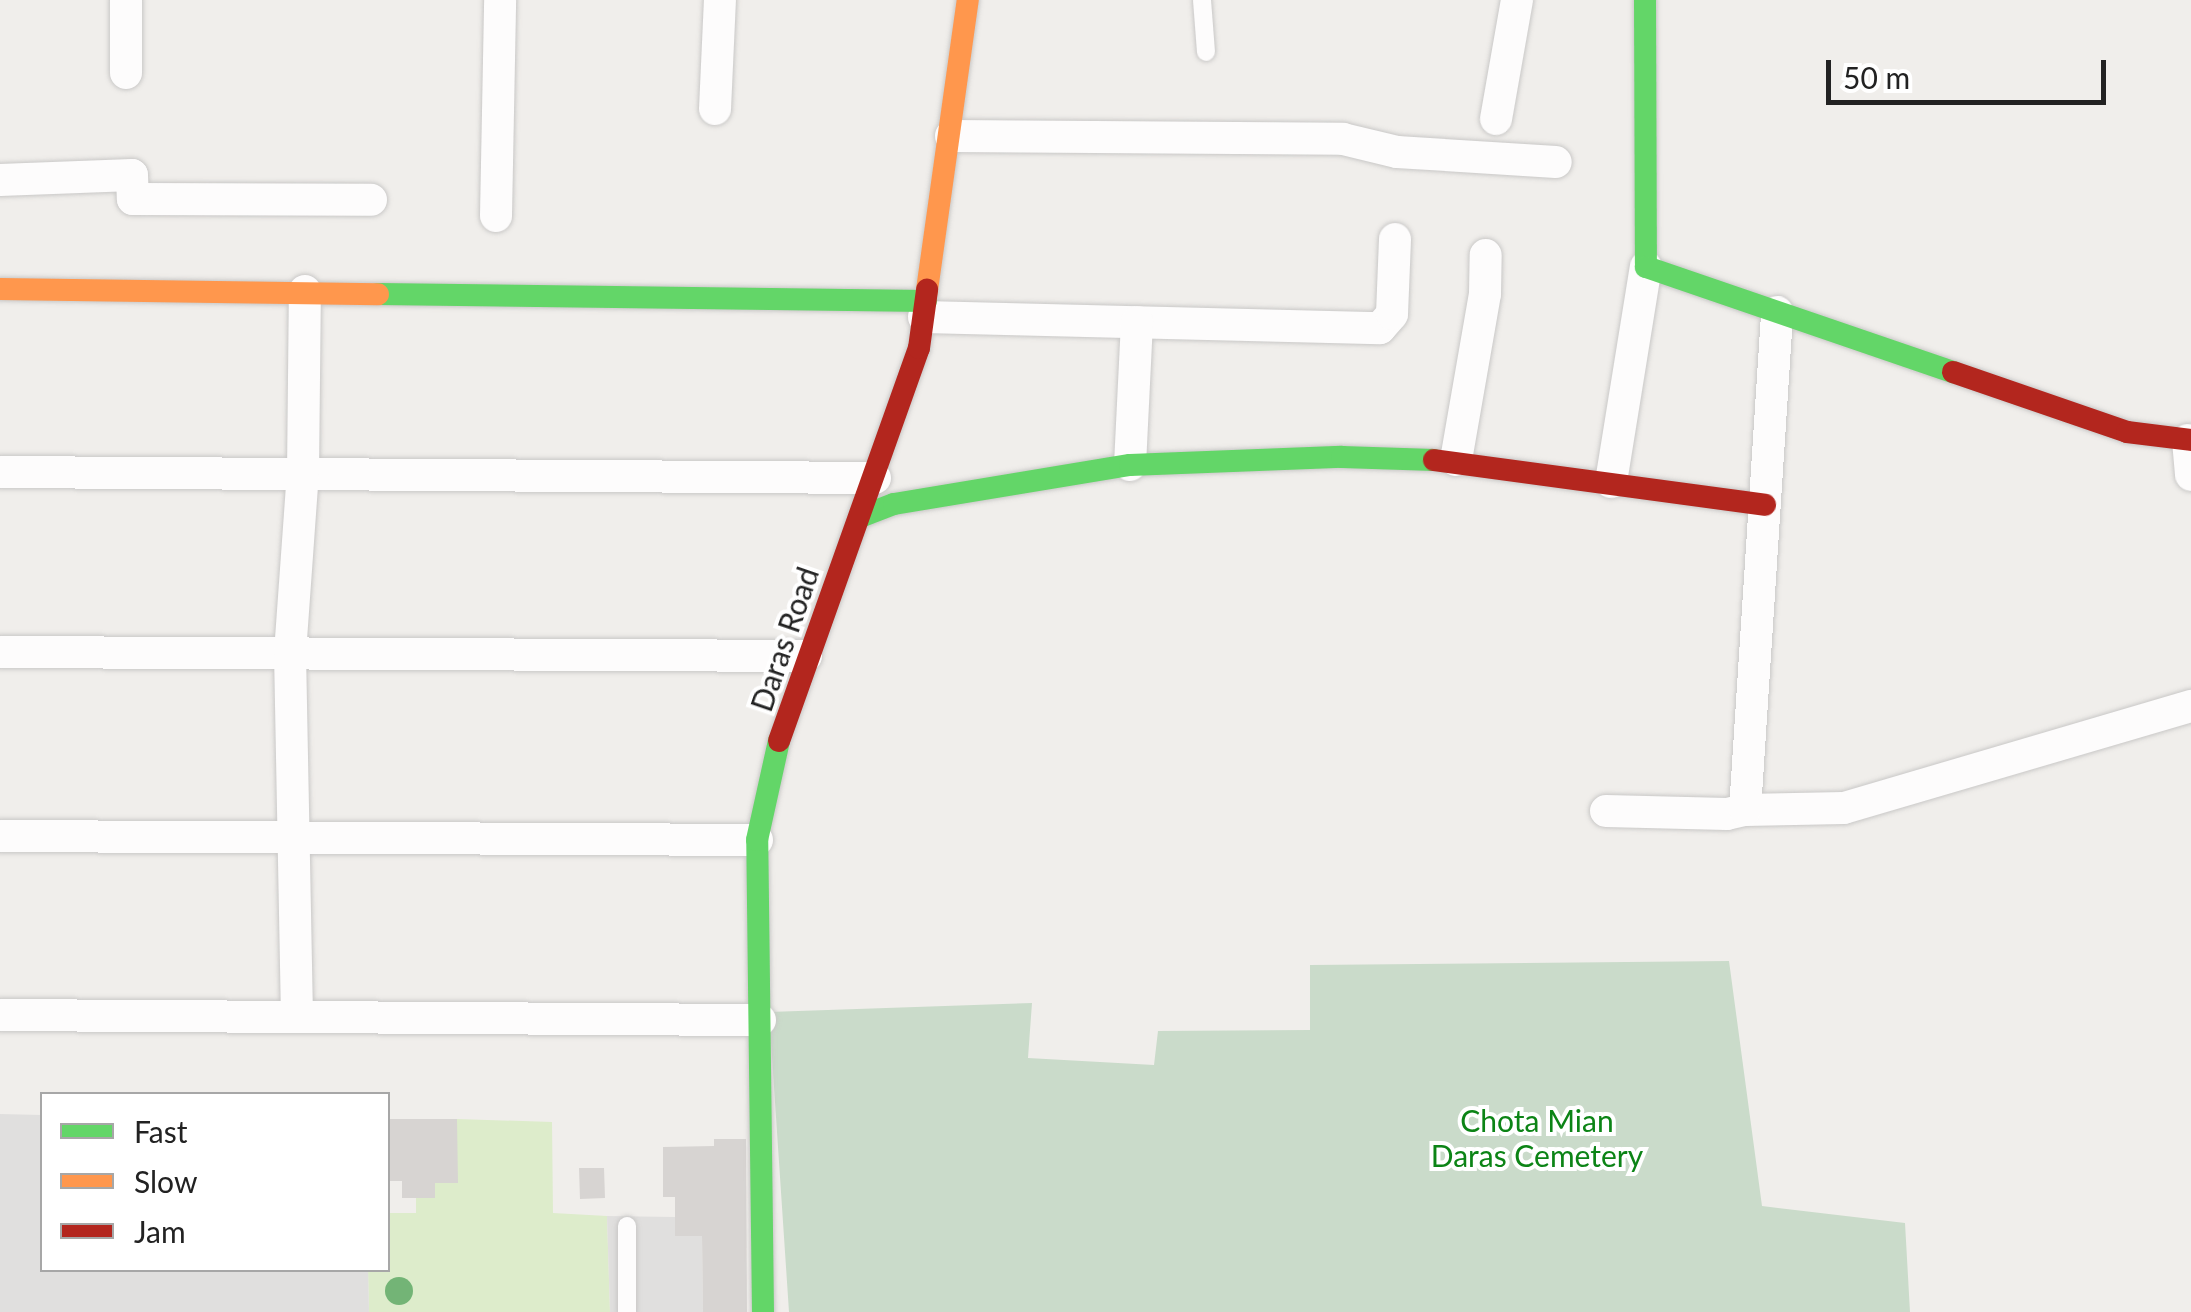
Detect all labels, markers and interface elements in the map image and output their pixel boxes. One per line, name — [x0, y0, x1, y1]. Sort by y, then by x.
scale bar — [1831, 40, 2111, 102]
text: 50 m — [1843, 59, 1910, 95]
street label: Daras Road — [743, 562, 825, 716]
legend — [40, 1092, 390, 1272]
park label: Chota Mian Daras Cemetery — [1431, 1102, 1643, 1172]
text: Fast — [134, 1113, 188, 1149]
text: Slow — [134, 1163, 197, 1199]
text: Jam — [134, 1213, 186, 1249]

